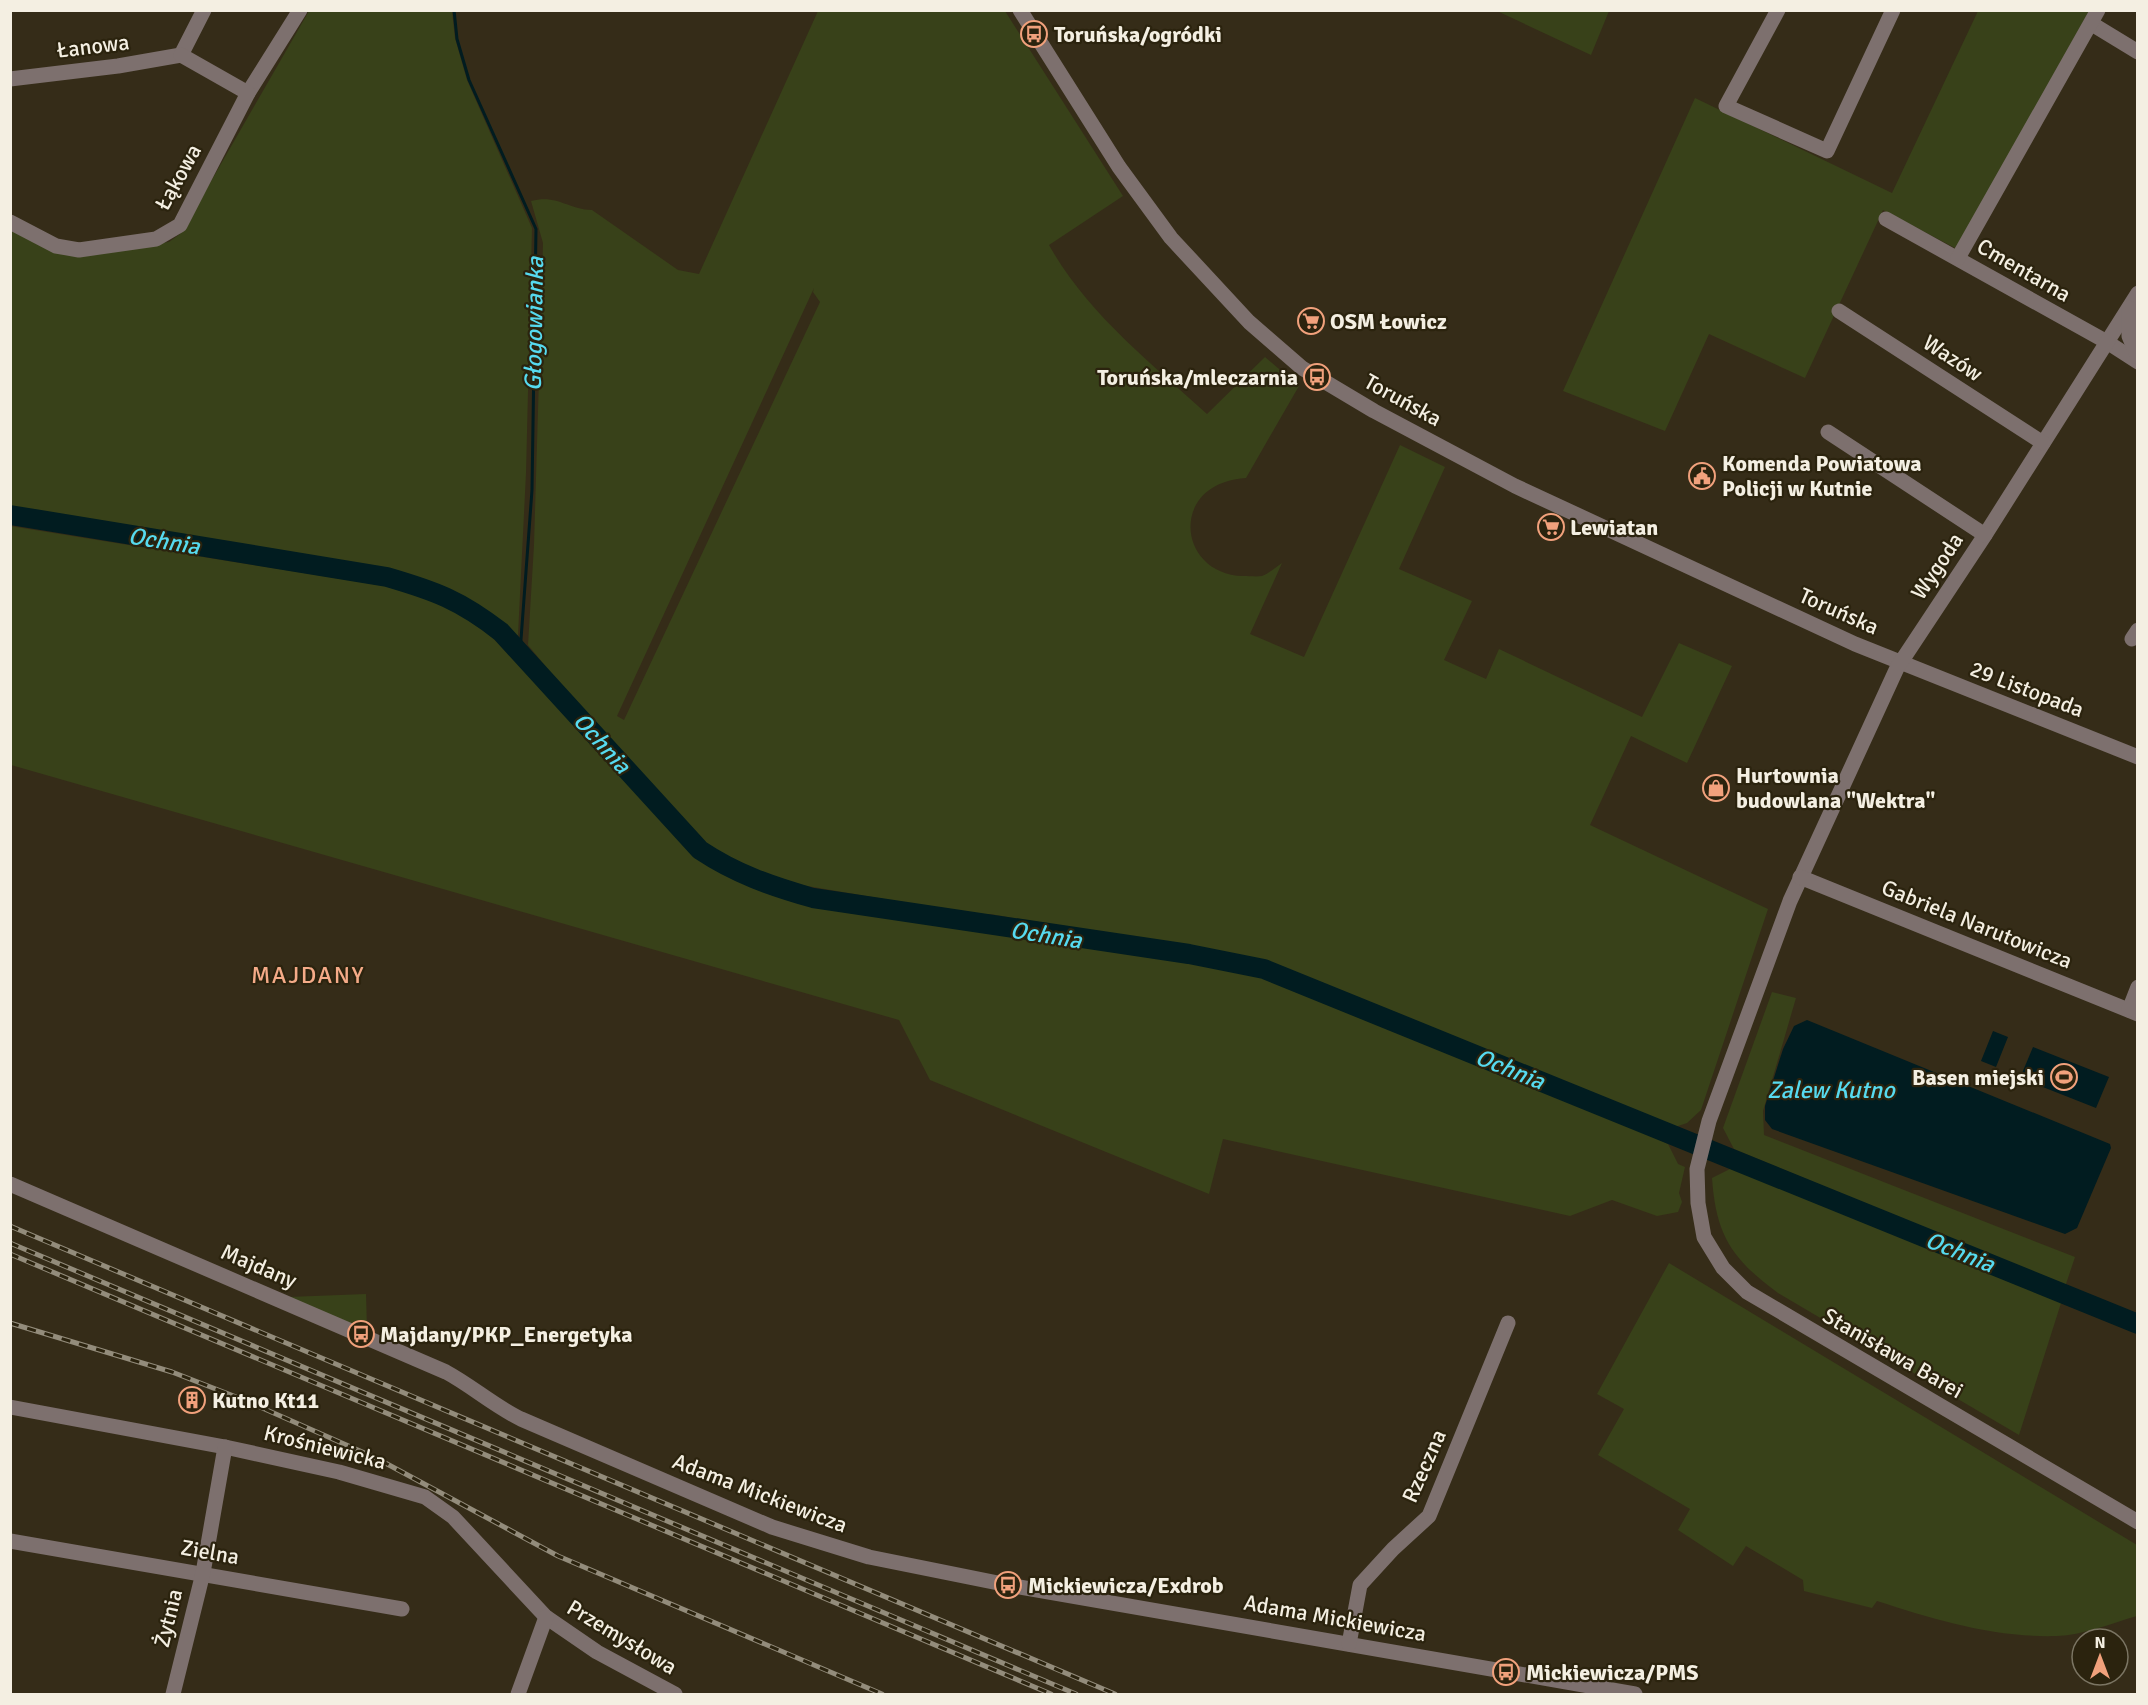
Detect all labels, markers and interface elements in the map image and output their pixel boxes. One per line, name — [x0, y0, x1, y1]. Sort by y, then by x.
bus stop icon: Toruńska/ogródki — [1019, 19, 1049, 49]
place label: Toruńska/ogródki — [1054, 21, 1222, 48]
street label: Łanowa — [55, 28, 131, 64]
street label: Łąkowa — [149, 139, 207, 215]
street label: Cmentarna — [1972, 232, 2076, 308]
water label: Głogowianka — [518, 256, 550, 391]
supermarket icon: OSM Łowicz — [1296, 306, 1326, 336]
place label: OSM Łowicz — [1330, 308, 1447, 335]
street label: Wazów — [1918, 329, 1988, 387]
bus stop icon: Toruńska/mleczarnia — [1302, 362, 1332, 392]
place label: Toruńska/mleczarnia — [1097, 364, 1298, 391]
street label: Toruńska — [1360, 368, 1446, 432]
place label: Komenda Powiatowa Policji w Kutnie — [1722, 450, 1922, 502]
public building icon: Komenda Powiatowa Policji w Kutnie — [1687, 461, 1717, 491]
supermarket icon: Lewiatan — [1536, 512, 1566, 542]
place label: Lewiatan — [1570, 514, 1658, 541]
water label: Ochnia — [126, 521, 203, 562]
street label: Wygoda — [1905, 528, 1969, 604]
street label: Toruńska — [1795, 582, 1883, 640]
street label: 29 Listopada — [1966, 655, 2088, 723]
water label: Ochnia — [567, 706, 638, 780]
place label: Hurtownia budowlana "Wektra" — [1736, 762, 1935, 814]
shop icon: Hurtownia budowlana "Wektra" — [1701, 773, 1731, 803]
street label: Gabriela Narutowicza — [1878, 873, 2076, 975]
water label: Ochnia — [1008, 915, 1085, 956]
district label: MAJDANY — [251, 960, 365, 990]
water label: Ochnia — [1471, 1042, 1550, 1097]
sports icon: Basen miejski — [2049, 1062, 2079, 1092]
place label: Basen miejski — [1912, 1064, 2044, 1091]
water label: Zalew Kutno — [1767, 1075, 1896, 1105]
water label: Ochnia — [1921, 1225, 2000, 1280]
street label: Majdany — [217, 1238, 302, 1294]
street label: Stanisława Barei — [1818, 1302, 1968, 1404]
bus stop icon: Majdany/PKP_Energetyka — [346, 1319, 376, 1349]
place label: Majdany/PKP_Energetyka — [380, 1321, 633, 1348]
building icon: Kutno Kt11 — [177, 1385, 207, 1415]
place label: Kutno Kt11 — [212, 1387, 319, 1414]
street label: Krośniewicka — [261, 1419, 389, 1475]
street label: Rzeczna — [1396, 1425, 1452, 1507]
street label: Adama Mickiewicza — [669, 1447, 851, 1539]
street label: Zielna — [179, 1534, 241, 1570]
bus stop icon: Mickiewicza/Exdrob — [993, 1570, 1023, 1600]
place label: Mickiewicza/Exdrob — [1028, 1572, 1224, 1599]
street label: Żytnia — [148, 1586, 188, 1650]
street label: Adama Mickiewicza — [1242, 1589, 1428, 1647]
street label: Przemysłowa — [562, 1594, 682, 1680]
north arrow — [2070, 1627, 2130, 1687]
text: N — [2094, 1633, 2106, 1653]
bus stop icon: Mickiewicza/PMS — [1491, 1657, 1521, 1687]
place label: Mickiewicza/PMS — [1526, 1659, 1699, 1686]

